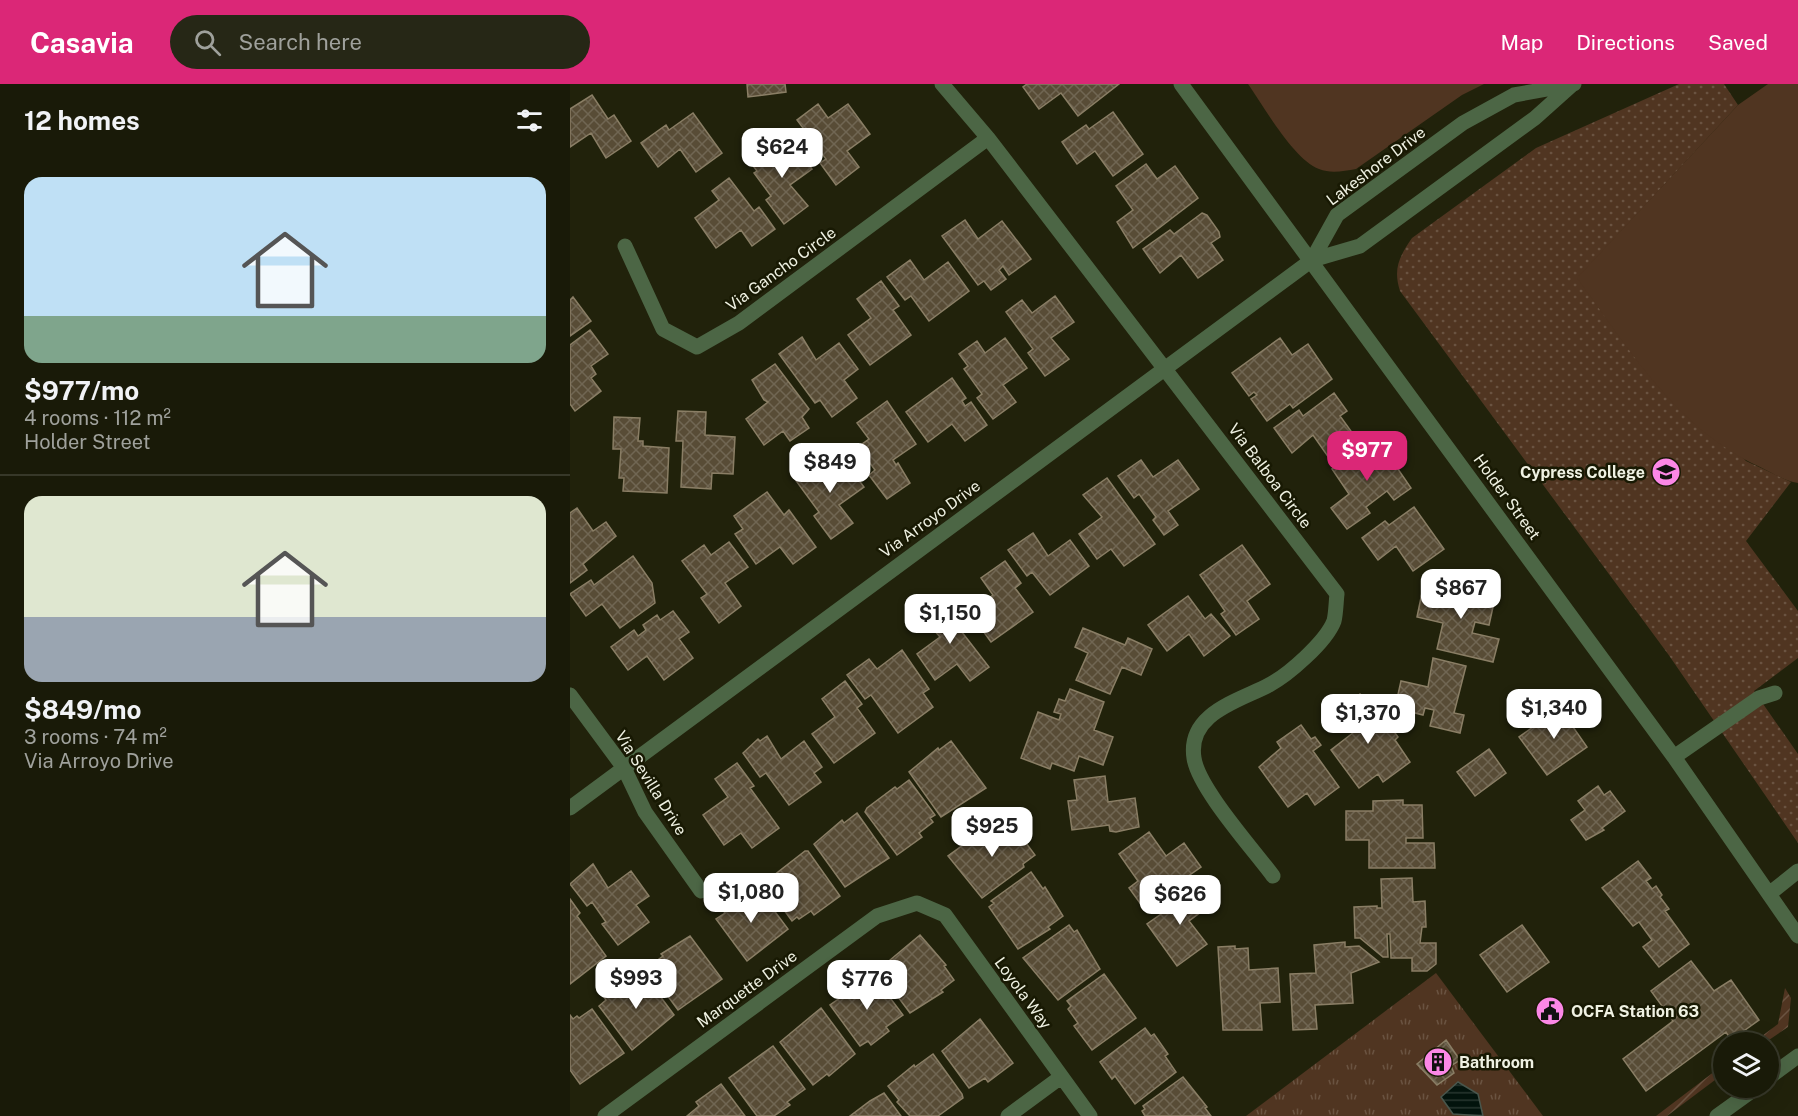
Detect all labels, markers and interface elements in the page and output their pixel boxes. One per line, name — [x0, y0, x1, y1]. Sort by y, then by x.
search box — [170, 15, 590, 69]
text: Casavia — [30, 26, 134, 59]
icon: search — [191, 26, 224, 59]
text: Search here — [239, 29, 362, 55]
text: Map — [1501, 30, 1543, 55]
text: Directions — [1576, 30, 1675, 55]
text: Saved — [1708, 30, 1768, 55]
icon: filters — [513, 104, 546, 137]
text: 12 homes — [24, 105, 140, 136]
street label: Lakeshore Drive — [1323, 123, 1429, 209]
pin: $624 — [746, 128, 818, 179]
text: $624 — [756, 135, 808, 159]
icon: home — [231, 216, 339, 324]
street label: Via Gancho Circle — [722, 223, 840, 315]
text: $977/mo — [24, 375, 139, 406]
text: 4 rooms · 112 m² — [24, 406, 171, 430]
street label: Via Balboa Circle — [1224, 420, 1316, 532]
text: Holder Street — [24, 430, 150, 454]
pin: $977 — [1331, 431, 1403, 482]
text: $977 — [1341, 438, 1393, 462]
pin: $849 — [794, 443, 866, 494]
text: $849 — [803, 450, 857, 474]
street label: Holder Street — [1470, 451, 1544, 543]
school or university icon: Cypress College — [1650, 456, 1682, 488]
place label: Cypress College — [1520, 463, 1645, 482]
street label: Via Arroyo Drive — [876, 476, 984, 562]
icon: home — [231, 535, 339, 643]
pin: $867 — [1425, 569, 1497, 620]
text: $867 — [1435, 576, 1487, 600]
pin: $1,150 — [901, 594, 999, 645]
text: $1,150 — [919, 601, 981, 625]
pin: $1,340 — [1505, 689, 1603, 740]
text: $849/mo — [24, 694, 141, 725]
pin: $1,370 — [1319, 694, 1417, 745]
text: $1,340 — [1521, 696, 1587, 720]
text: $1,370 — [1335, 701, 1401, 725]
text: 3 rooms · 74 m² — [24, 725, 167, 749]
street label: Via Sevilla Drive — [611, 727, 691, 839]
text: Via Arroyo Drive — [24, 749, 174, 773]
pin: $925 — [956, 807, 1028, 858]
text: $925 — [966, 814, 1019, 838]
pin: $1,080 — [702, 873, 800, 924]
pin: $626 — [1144, 875, 1216, 926]
text: $1,080 — [718, 880, 784, 904]
text: $626 — [1154, 882, 1206, 906]
street label: Marquette Drive — [693, 946, 801, 1032]
street label: Loyola Way — [991, 953, 1056, 1033]
pin: $993 — [600, 959, 672, 1010]
pin: $776 — [831, 960, 903, 1011]
text: $993 — [609, 966, 663, 990]
text: $776 — [841, 967, 893, 991]
public building icon: OCFA Station 63 — [1534, 995, 1566, 1027]
place label: OCFA Station 63 — [1571, 1002, 1699, 1021]
map controls — [1713, 1032, 1779, 1098]
button: layers — [1713, 1032, 1779, 1098]
building icon: Bathroom — [1422, 1046, 1454, 1078]
place label: Bathroom — [1459, 1053, 1534, 1072]

